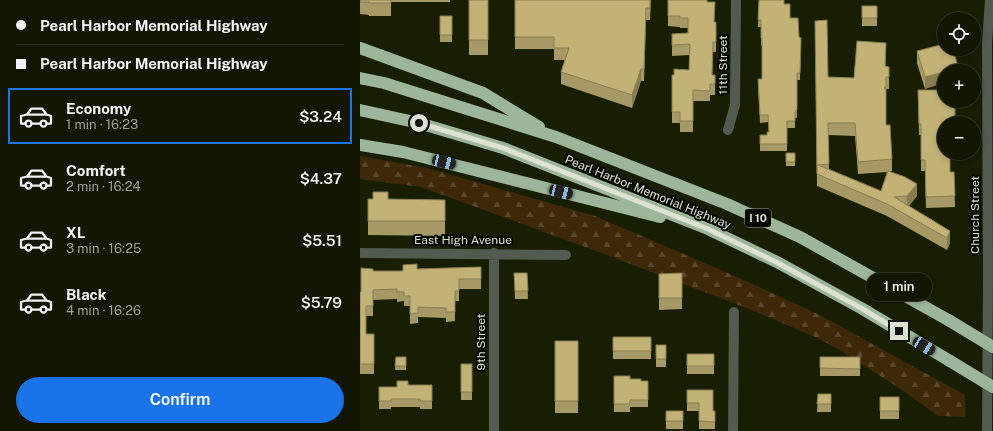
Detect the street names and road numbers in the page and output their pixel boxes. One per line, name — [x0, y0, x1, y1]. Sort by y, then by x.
street label: 11th Street — [716, 35, 730, 95]
street label: Pearl Harbor Memorial Highway — [563, 152, 734, 232]
street label: Church Street — [968, 176, 982, 254]
road number: I 10 — [745, 209, 771, 227]
street label: East High Avenue — [414, 233, 512, 247]
street label: 9th Street — [474, 313, 488, 371]

